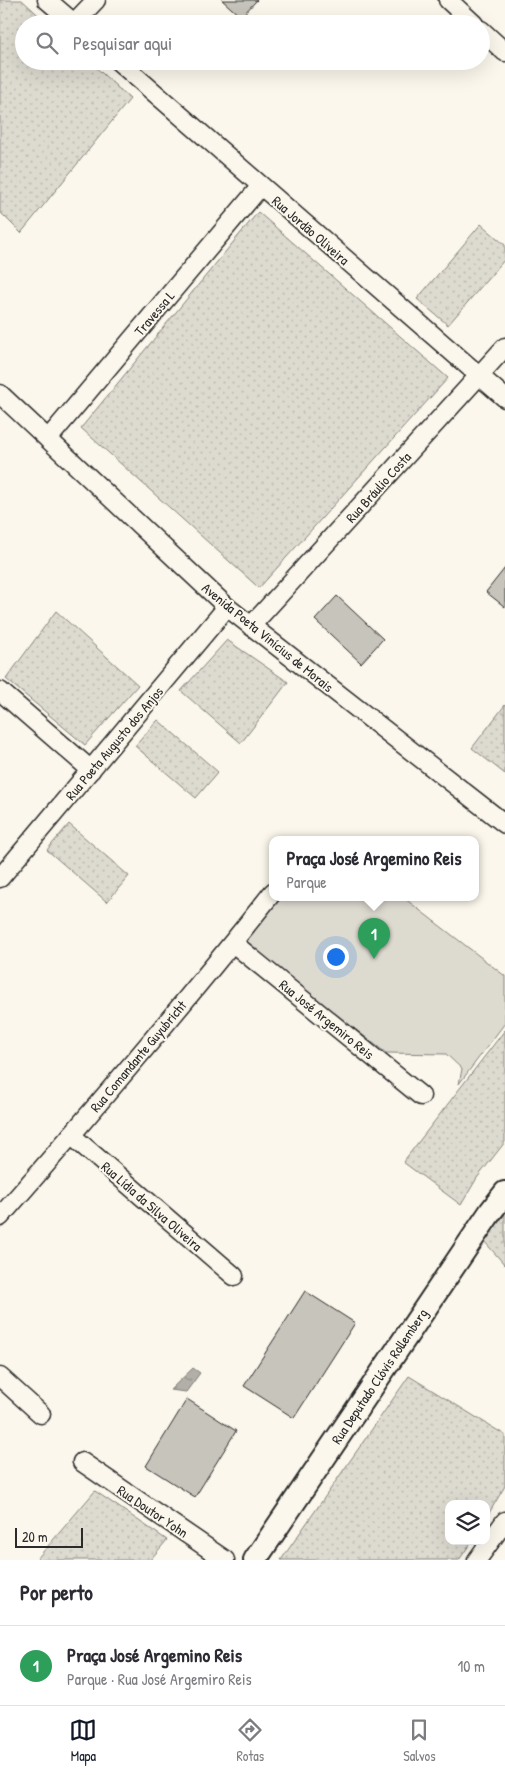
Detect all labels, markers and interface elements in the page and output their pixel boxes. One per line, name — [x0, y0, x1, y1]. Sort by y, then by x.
search box — [15, 15, 490, 70]
icon: search — [33, 29, 61, 57]
text: Pesquisar aqui — [73, 30, 172, 56]
street label: Rua Jordão Oliveira — [268, 191, 354, 269]
street label: Travessa L — [130, 286, 178, 340]
street label: Rua Bráulio Costa — [341, 447, 415, 526]
street label: Avenida Poeta Vinícius de Morais — [198, 578, 338, 696]
street label: Rua Poeta Augusto dos Anjos — [61, 682, 168, 804]
popup — [269, 836, 479, 901]
text: Praça José Argemino Reis — [286, 845, 462, 871]
text: Parque — [286, 871, 327, 893]
pin: 1 — [358, 918, 390, 959]
your location — [323, 944, 349, 970]
street label: Rua José Argemiro Reis — [275, 975, 378, 1064]
street label: Rua Comandante Guyubricht — [86, 996, 191, 1117]
street label: Rua Lídia da Silva Oliveira — [98, 1157, 207, 1255]
street label: Rua Deputado Clóvis Rollemberg — [327, 1305, 432, 1448]
street label: Rua Doutor Yohn — [114, 1480, 192, 1542]
map controls — [445, 1500, 490, 1545]
button: layers — [445, 1500, 490, 1545]
scale bar — [15, 1525, 82, 1548]
text: 20 m — [22, 1527, 48, 1546]
text: Por perto — [20, 1578, 93, 1607]
text: Praça José Argemino Reis — [67, 1642, 242, 1668]
text: 1 — [33, 1655, 39, 1677]
text: 10 m — [457, 1655, 485, 1677]
text: Parque · Rua José Argemiro Reis — [67, 1668, 252, 1690]
tab: Mapa — [69, 1716, 97, 1765]
tab: Rotas — [236, 1716, 264, 1765]
tab: Salvos — [403, 1716, 436, 1765]

